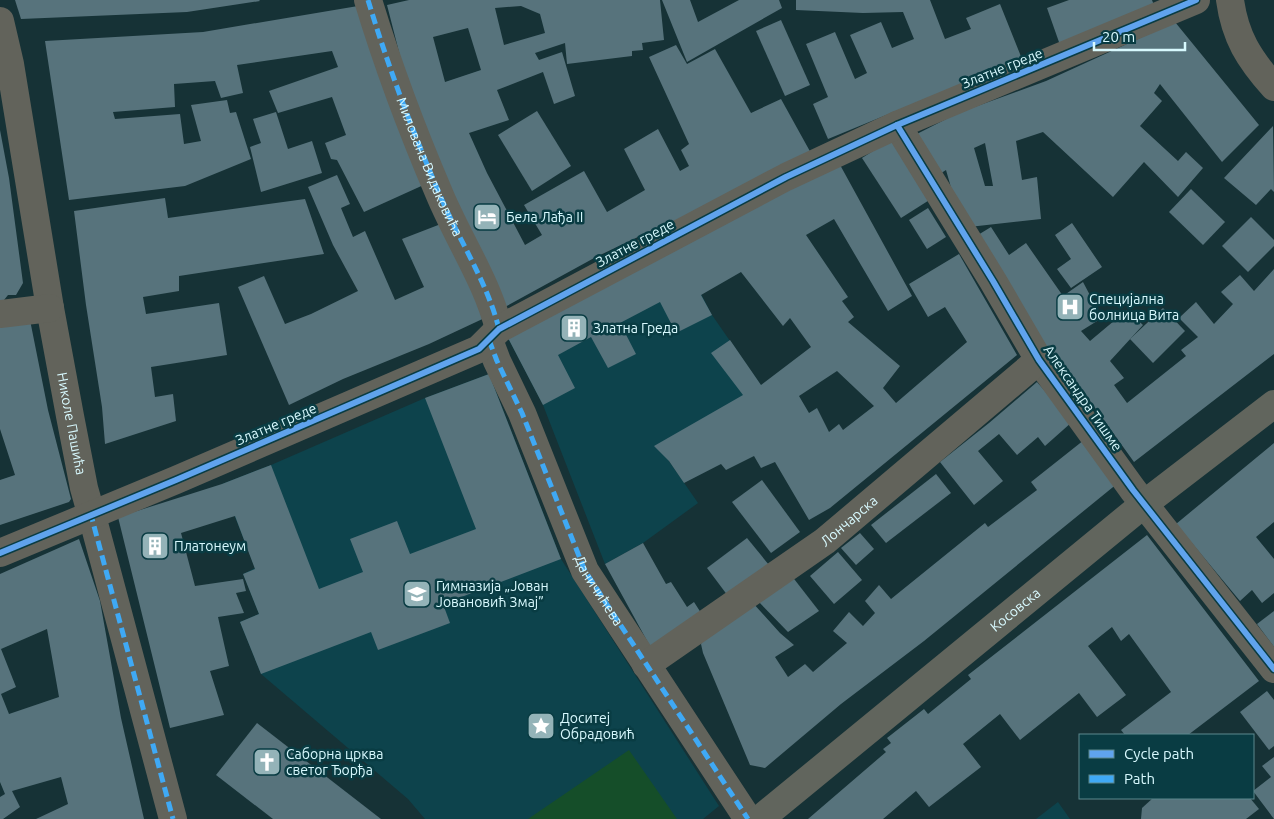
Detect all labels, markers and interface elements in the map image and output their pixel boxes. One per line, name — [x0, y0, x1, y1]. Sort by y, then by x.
scale bar — [1094, 20, 1185, 52]
text: 20 m — [1102, 28, 1135, 45]
street label: Златне греде — [959, 44, 1045, 92]
street label: Милована Видаковића — [393, 95, 466, 239]
hotel icon: Бела Лађа II — [472, 202, 502, 232]
place label: Бела Лађа II — [506, 209, 583, 225]
street label: Златне греде — [593, 216, 677, 270]
place label: Специјална болница Вита — [1089, 291, 1179, 323]
hospital icon: Специјална болница Вита — [1055, 292, 1085, 322]
building icon: Златна Греда — [559, 313, 589, 343]
place label: Златна Греда — [593, 320, 678, 336]
street label: Александра Тишме — [1040, 342, 1126, 454]
street label: Николе Пашића — [54, 371, 89, 476]
street label: Златне греде — [233, 400, 319, 448]
street label: Лончарска — [817, 492, 881, 549]
building icon: Платонеум — [140, 531, 170, 561]
place label: Платонеум — [174, 538, 246, 554]
street label: Даничићева — [572, 553, 627, 629]
place label: Гимназија „Јован Јовановић Змај” — [436, 578, 549, 610]
school or university icon: Гимназија „Јован Јовановић Змај” — [402, 579, 432, 609]
street label: Косовска — [987, 585, 1043, 635]
place label: Доситеј Обрадовић — [560, 710, 635, 742]
place icon: Доситеј Обрадовић — [526, 711, 556, 741]
legend — [1079, 734, 1254, 799]
text: Cycle path — [1124, 745, 1194, 762]
place label: Саборна црква светог Ђорђа — [286, 746, 383, 778]
church icon: Саборна црква светог Ђорђа — [252, 747, 282, 777]
text: Path — [1124, 770, 1155, 787]

